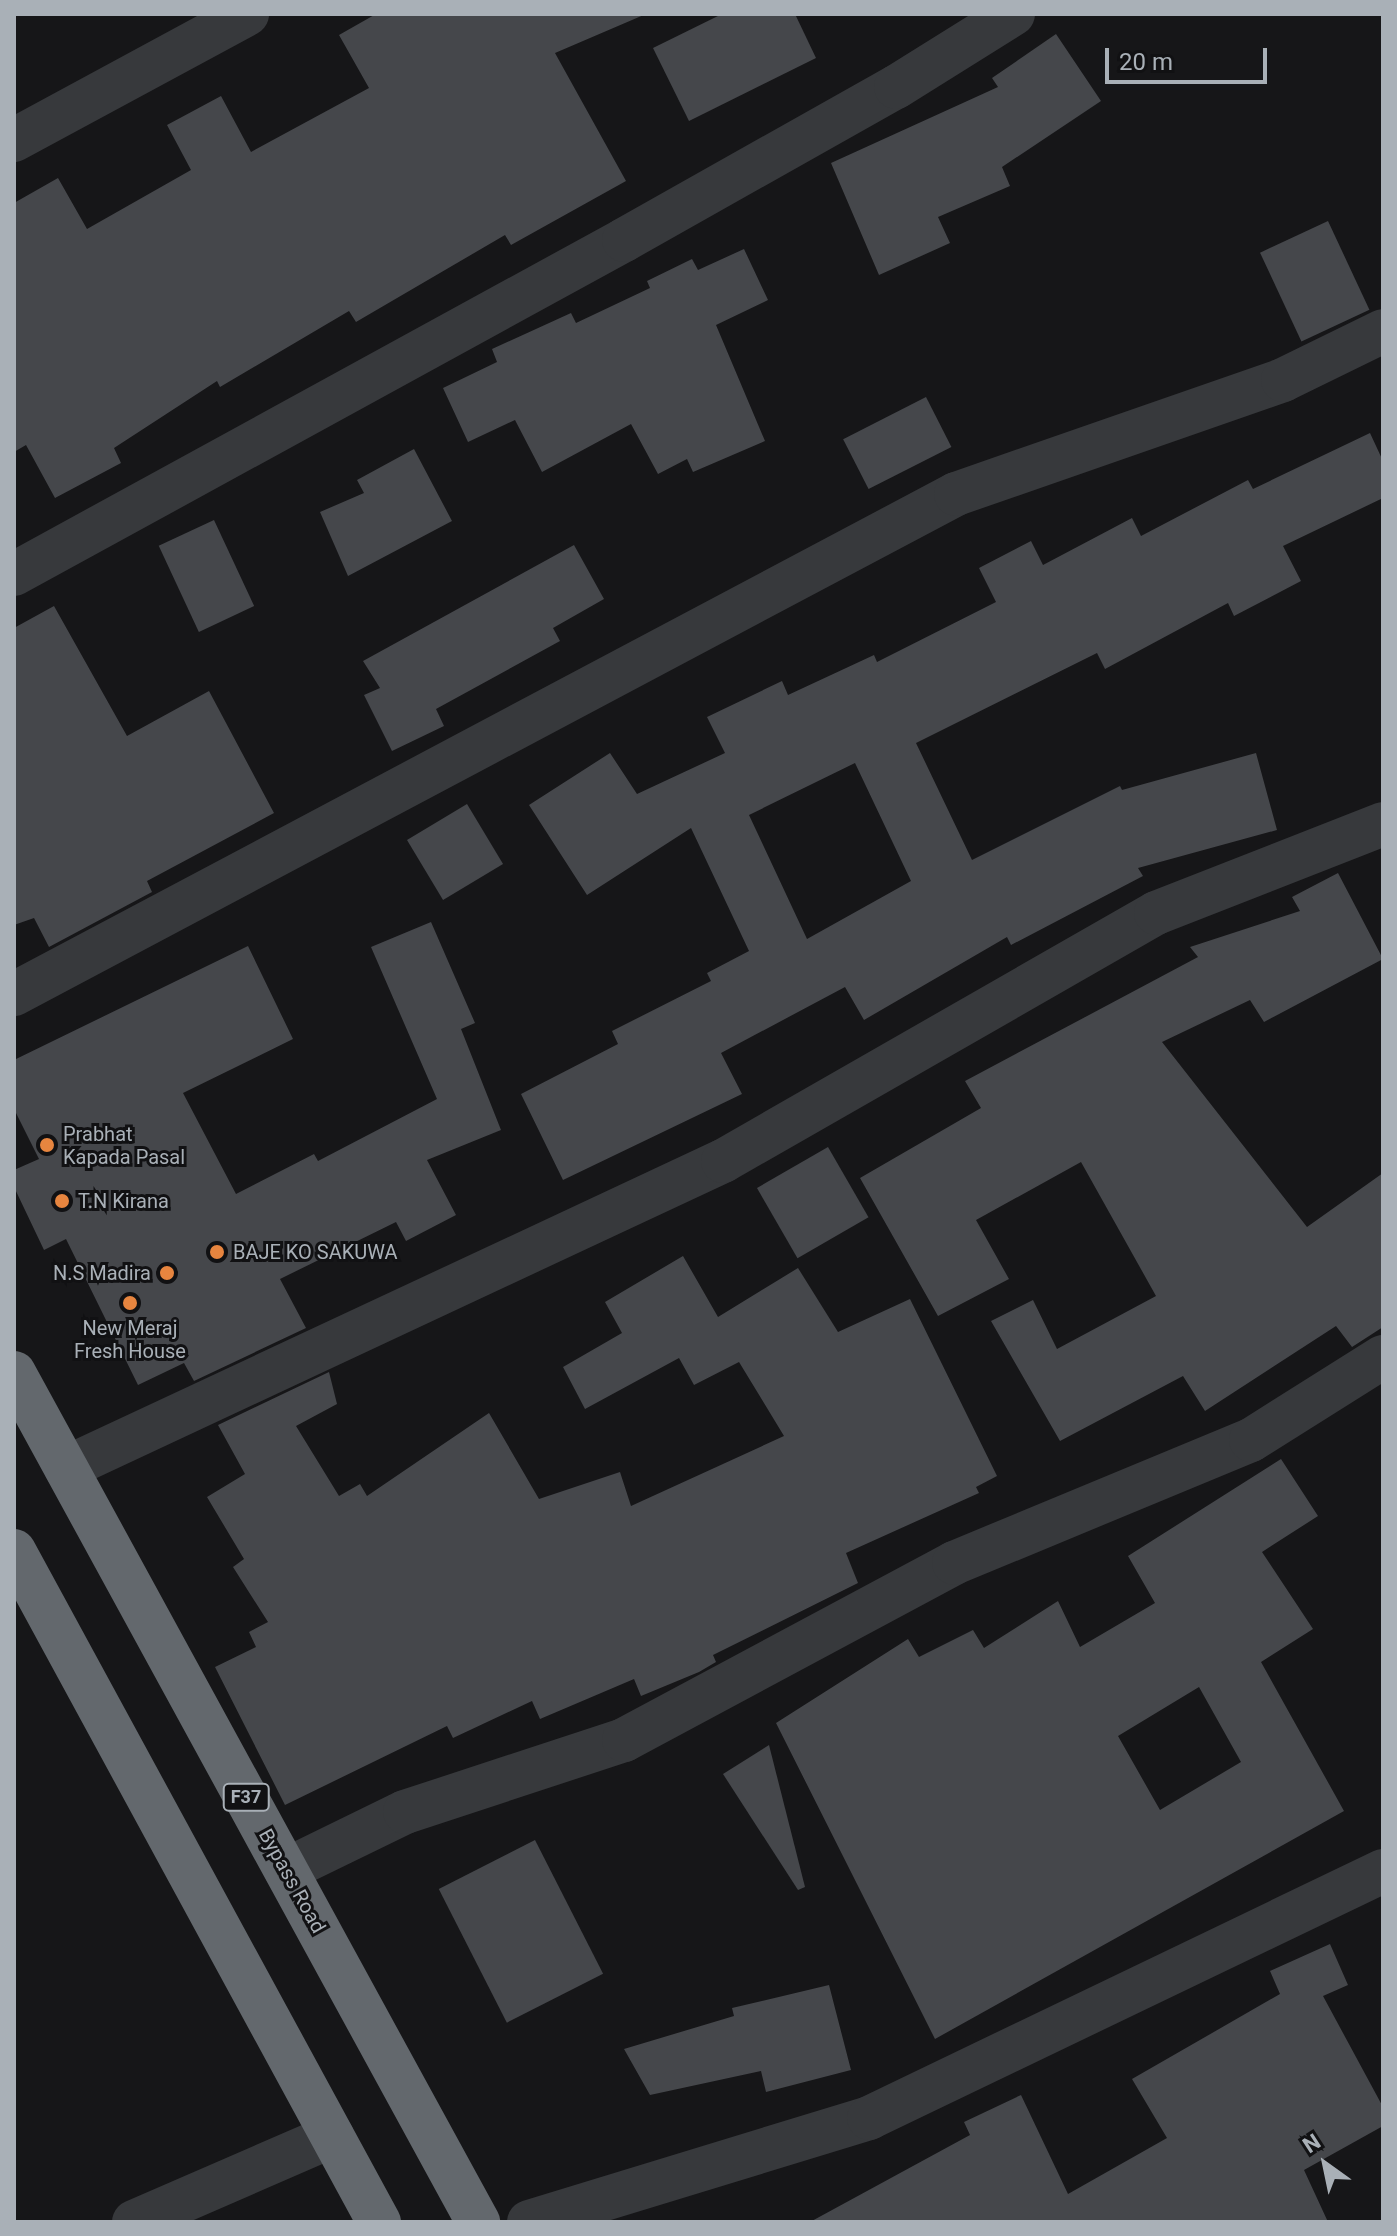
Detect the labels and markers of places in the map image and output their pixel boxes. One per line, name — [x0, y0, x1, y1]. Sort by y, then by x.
place label: Prabhat Kapada Pasal — [63, 1122, 185, 1169]
marker: Prabhat Kapada Pasal — [38, 1136, 56, 1154]
place label: T.N Kirana — [78, 1189, 169, 1213]
marker: T.N Kirana — [53, 1192, 71, 1210]
place label: BAJE KO SAKUWA — [233, 1240, 398, 1264]
marker: BAJE KO SAKUWA — [208, 1243, 226, 1261]
place label: N.S Madira — [53, 1261, 151, 1285]
marker: N.S Madira — [158, 1264, 176, 1282]
marker: New Meraj Fresh House — [121, 1294, 139, 1312]
place label: New Meraj Fresh House — [74, 1316, 186, 1363]

